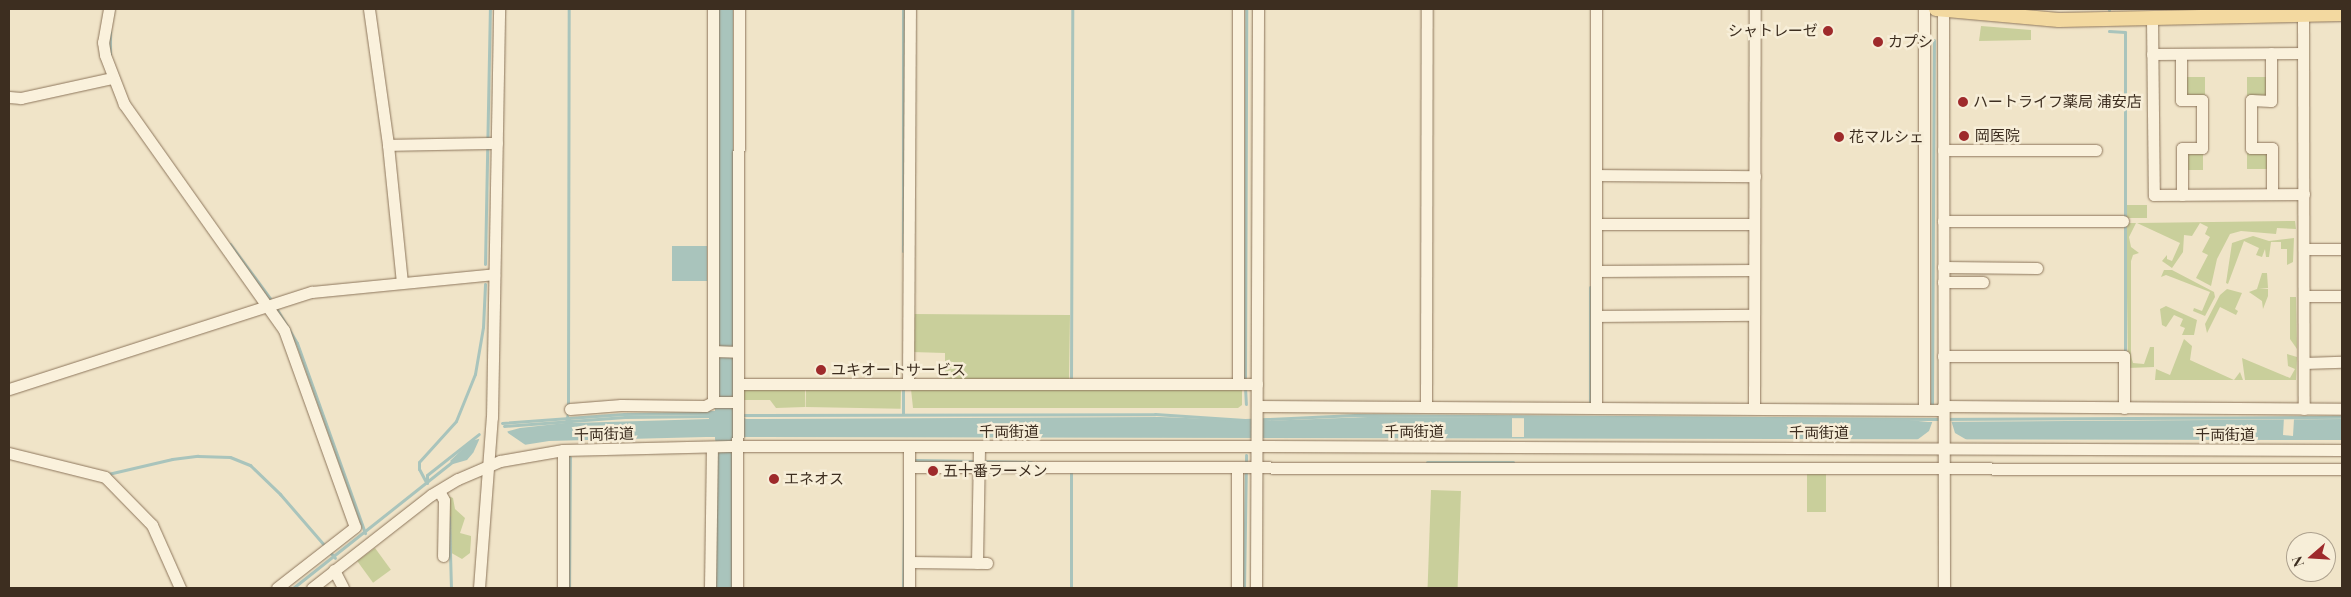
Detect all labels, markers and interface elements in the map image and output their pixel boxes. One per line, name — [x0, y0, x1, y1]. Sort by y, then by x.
place label: シャトレーゼ — [1728, 22, 1818, 40]
marker: シャトレーゼ — [1822, 25, 1834, 37]
place label: カプシ — [1888, 33, 1933, 51]
marker: カプシ — [1872, 36, 1884, 48]
place label: ハートライフ薬局 浦安店 — [1973, 93, 2142, 111]
marker: ハートライフ薬局 浦安店 — [1957, 96, 1969, 108]
place label: 岡医院 — [1975, 127, 2020, 145]
place label: 花マルシェ — [1849, 128, 1924, 146]
marker: 岡医院 — [1957, 129, 1971, 143]
marker: 花マルシェ — [1833, 131, 1845, 143]
place label: ユキオートサービス — [831, 361, 966, 379]
marker: ユキオートサービス — [815, 364, 827, 376]
street label: 千両街道 — [979, 423, 1039, 441]
street label: 千両街道 — [1384, 423, 1444, 441]
street label: 千両街道 — [574, 424, 634, 444]
street label: 千両街道 — [1789, 424, 1849, 442]
street label: 千両街道 — [2195, 426, 2255, 444]
place label: 五十番ラーメン — [943, 462, 1048, 480]
marker: 五十番ラーメン — [927, 465, 939, 477]
place label: エネオス — [784, 470, 844, 488]
marker: エネオス — [768, 473, 780, 485]
north arrow — [2286, 532, 2336, 582]
text: N — [2287, 554, 2308, 570]

